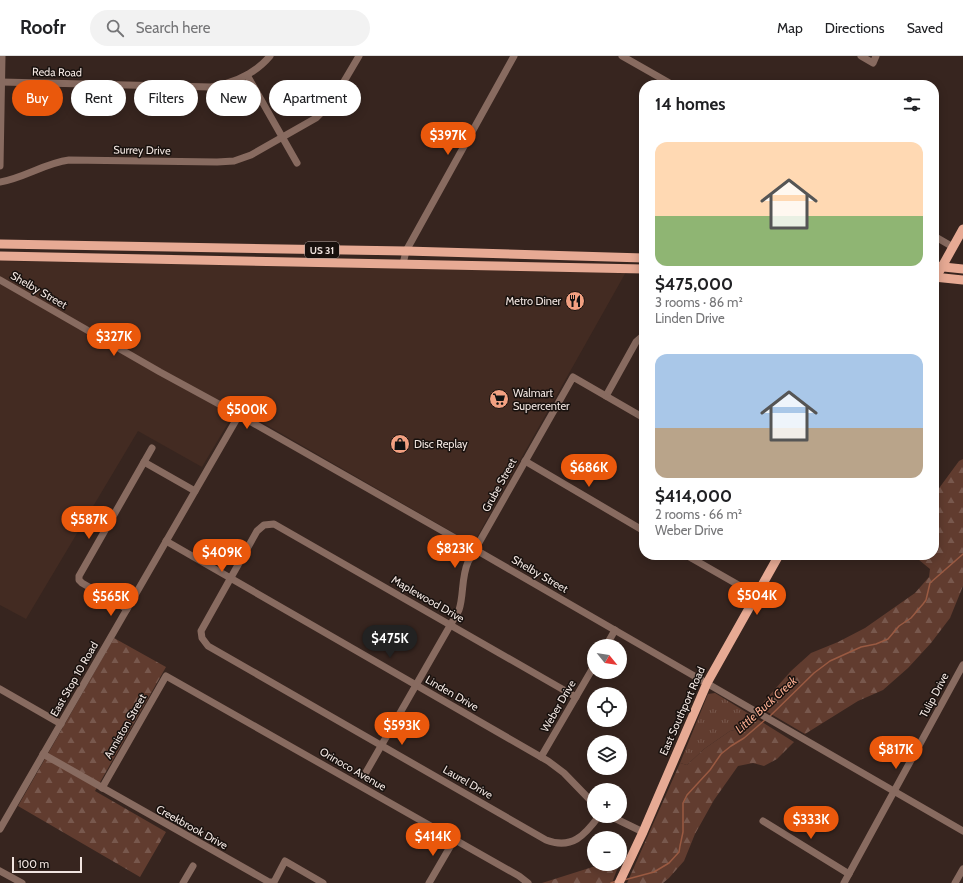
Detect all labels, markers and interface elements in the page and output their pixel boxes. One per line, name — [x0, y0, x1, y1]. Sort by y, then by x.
search box — [90, 10, 370, 46]
text: Roofr — [20, 16, 66, 39]
icon: search — [104, 17, 126, 39]
text: Search here — [136, 19, 210, 37]
text: Map — [777, 19, 803, 37]
text: Directions — [825, 19, 885, 37]
text: Saved — [907, 19, 943, 37]
street label: Reda Road — [32, 65, 82, 79]
chip: Buy — [12, 80, 63, 116]
chip: Rent — [71, 80, 126, 116]
chip: Filters — [134, 80, 198, 116]
chip: New — [206, 80, 261, 116]
chip: Apartment — [269, 80, 361, 116]
icon: filters — [901, 93, 923, 115]
text: 14 homes — [655, 94, 725, 114]
pin: $397K — [420, 122, 476, 156]
text: $397K — [430, 127, 466, 143]
street label: Surrey Drive — [113, 143, 171, 158]
icon: home — [753, 168, 825, 240]
road number: US 31 — [305, 242, 339, 258]
street label: Shelby Street — [8, 268, 70, 312]
text: $475,000 — [655, 274, 733, 294]
restaurant icon: Metro Diner — [564, 290, 586, 312]
place label: Metro Diner — [505, 294, 562, 308]
text: 3 rooms · 86 m² — [655, 294, 743, 310]
text: Linden Drive — [655, 310, 725, 326]
pin: $327K — [86, 323, 142, 357]
text: $327K — [96, 328, 132, 344]
icon: home — [753, 380, 825, 452]
place label: Walmart Supercenter — [513, 386, 570, 413]
supermarket icon: Walmart Supercenter — [488, 388, 510, 410]
pin: $500K — [219, 396, 275, 430]
text: $500K — [226, 401, 268, 417]
shop icon: Disc Replay — [389, 433, 411, 455]
place label: Disc Replay — [414, 437, 468, 451]
pin: $686K — [561, 454, 617, 488]
street label: Grube Street — [479, 456, 520, 514]
text: $686K — [570, 459, 608, 475]
text: $414,000 — [655, 486, 732, 506]
pin: $587K — [61, 506, 117, 540]
text: 2 rooms · 66 m² — [655, 506, 742, 522]
text: $587K — [70, 511, 108, 527]
text: Weber Drive — [655, 522, 724, 538]
pin: $823K — [427, 535, 483, 569]
pin: $409K — [194, 539, 250, 573]
text: $823K — [436, 540, 474, 556]
text: $409K — [202, 544, 242, 560]
street label: Shelby Street — [509, 552, 571, 596]
street label: Maplewood Drive — [389, 573, 467, 626]
pin: $504K — [729, 582, 785, 616]
pin: $565K — [83, 583, 139, 617]
text: $504K — [737, 587, 777, 603]
text: $565K — [93, 588, 129, 604]
pin: $475K — [362, 625, 418, 659]
text: $475K — [371, 630, 409, 646]
street label: East Stop 10 Road — [47, 639, 101, 719]
north arrow — [587, 639, 627, 679]
map controls — [587, 639, 627, 871]
street label: East Southport Road — [656, 664, 708, 758]
street label: Tulip Drive — [916, 670, 952, 720]
street label: Linden Drive — [423, 672, 481, 714]
water label: Little Buck Creek — [732, 672, 800, 736]
street label: Weber Drive — [537, 677, 579, 735]
button: locate — [587, 687, 627, 727]
street label: Anniston Street — [101, 691, 149, 761]
pin: $593K — [374, 712, 430, 746]
text: $593K — [384, 717, 421, 733]
button: layers — [587, 735, 627, 775]
pin: $817K — [868, 736, 924, 770]
text: $817K — [879, 741, 913, 757]
street label: Orinoco Avenue — [317, 744, 389, 794]
street label: Laurel Drive — [441, 762, 496, 802]
button: + — [587, 783, 627, 823]
street label: Creekbrook Drive — [154, 802, 231, 853]
pin: $333K — [783, 806, 839, 840]
text: $333K — [793, 811, 829, 827]
pin: $414K — [405, 823, 461, 857]
text: $414K — [415, 828, 451, 844]
button: − — [587, 831, 627, 871]
scale bar — [12, 855, 82, 874]
text: 100 m — [18, 857, 49, 871]

